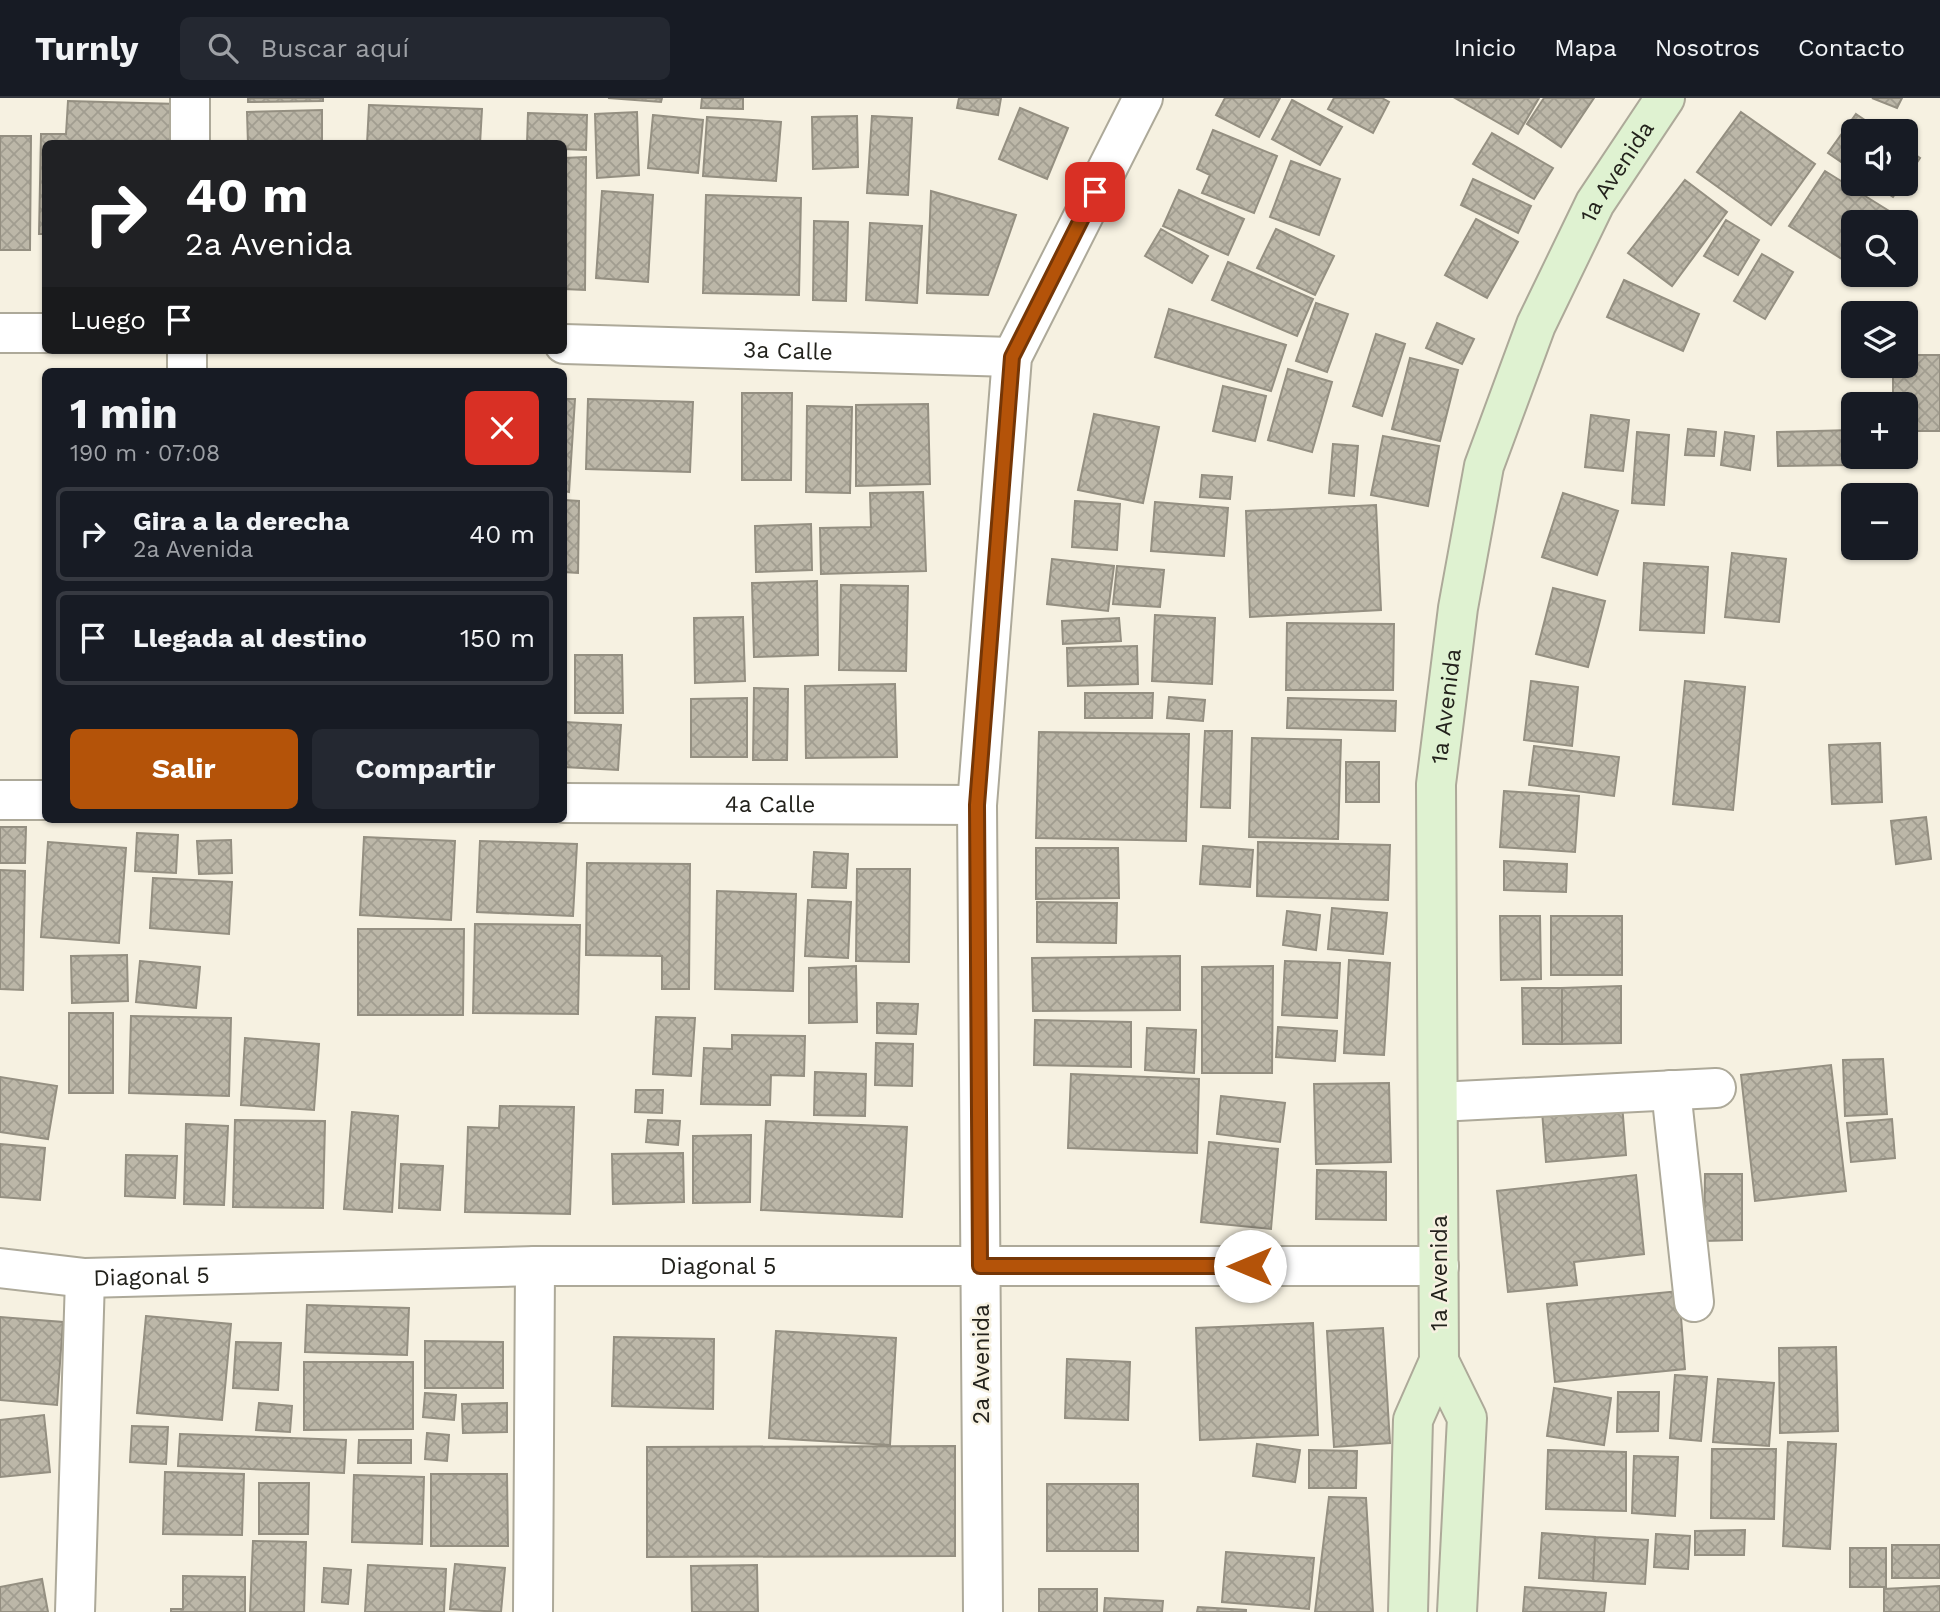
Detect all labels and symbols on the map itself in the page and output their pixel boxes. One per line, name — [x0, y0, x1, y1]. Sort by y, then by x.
street label: 1a Avenida — [1574, 116, 1659, 227]
pin — [1065, 162, 1125, 222]
street label: 3a Calle — [743, 336, 833, 365]
street label: 1a Avenida — [1425, 647, 1466, 765]
street label: 4a Calle — [725, 790, 815, 818]
street label: 1a Avenida — [1426, 1215, 1453, 1331]
position arrow — [1213, 1229, 1287, 1303]
street label: Diagonal 5 — [660, 1253, 776, 1280]
street label: Diagonal 5 — [93, 1261, 210, 1291]
street label: 2a Avenida — [968, 1304, 995, 1424]

